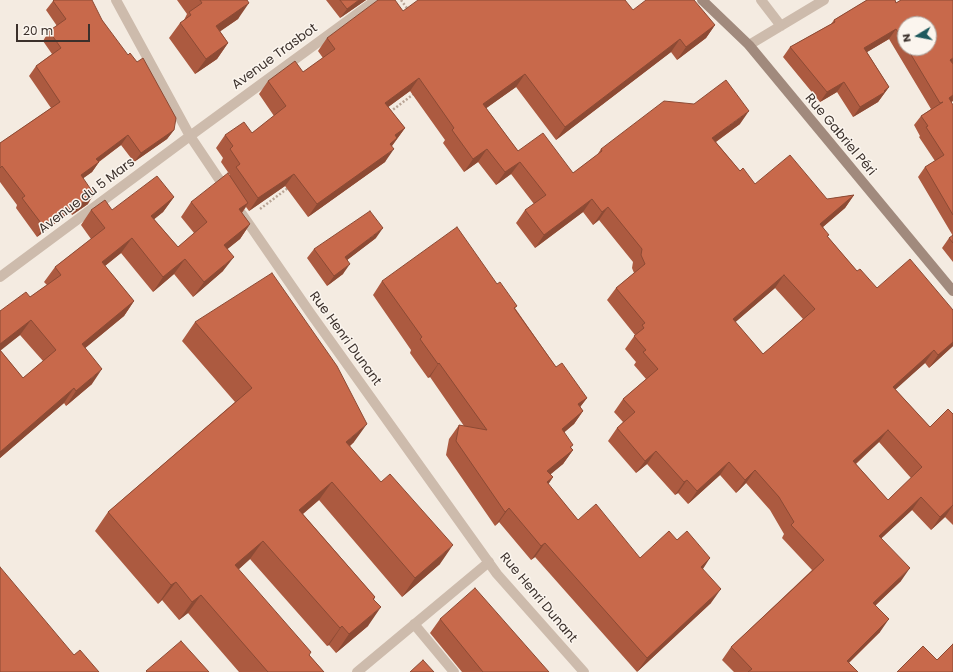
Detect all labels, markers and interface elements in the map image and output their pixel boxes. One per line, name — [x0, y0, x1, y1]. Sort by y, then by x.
scale bar — [18, 16, 92, 42]
north arrow — [897, 16, 937, 56]
street label: Avenue Trasbot — [229, 21, 321, 93]
text: 20 m — [23, 22, 53, 39]
text: N — [898, 32, 915, 43]
street label: Rue Gabriel Péri — [801, 91, 879, 179]
street label: Avenue du 5 Mars — [36, 155, 138, 237]
street label: Rue Henri Dunant — [306, 289, 384, 389]
street label: Rue Henri Dunant — [496, 550, 580, 646]

